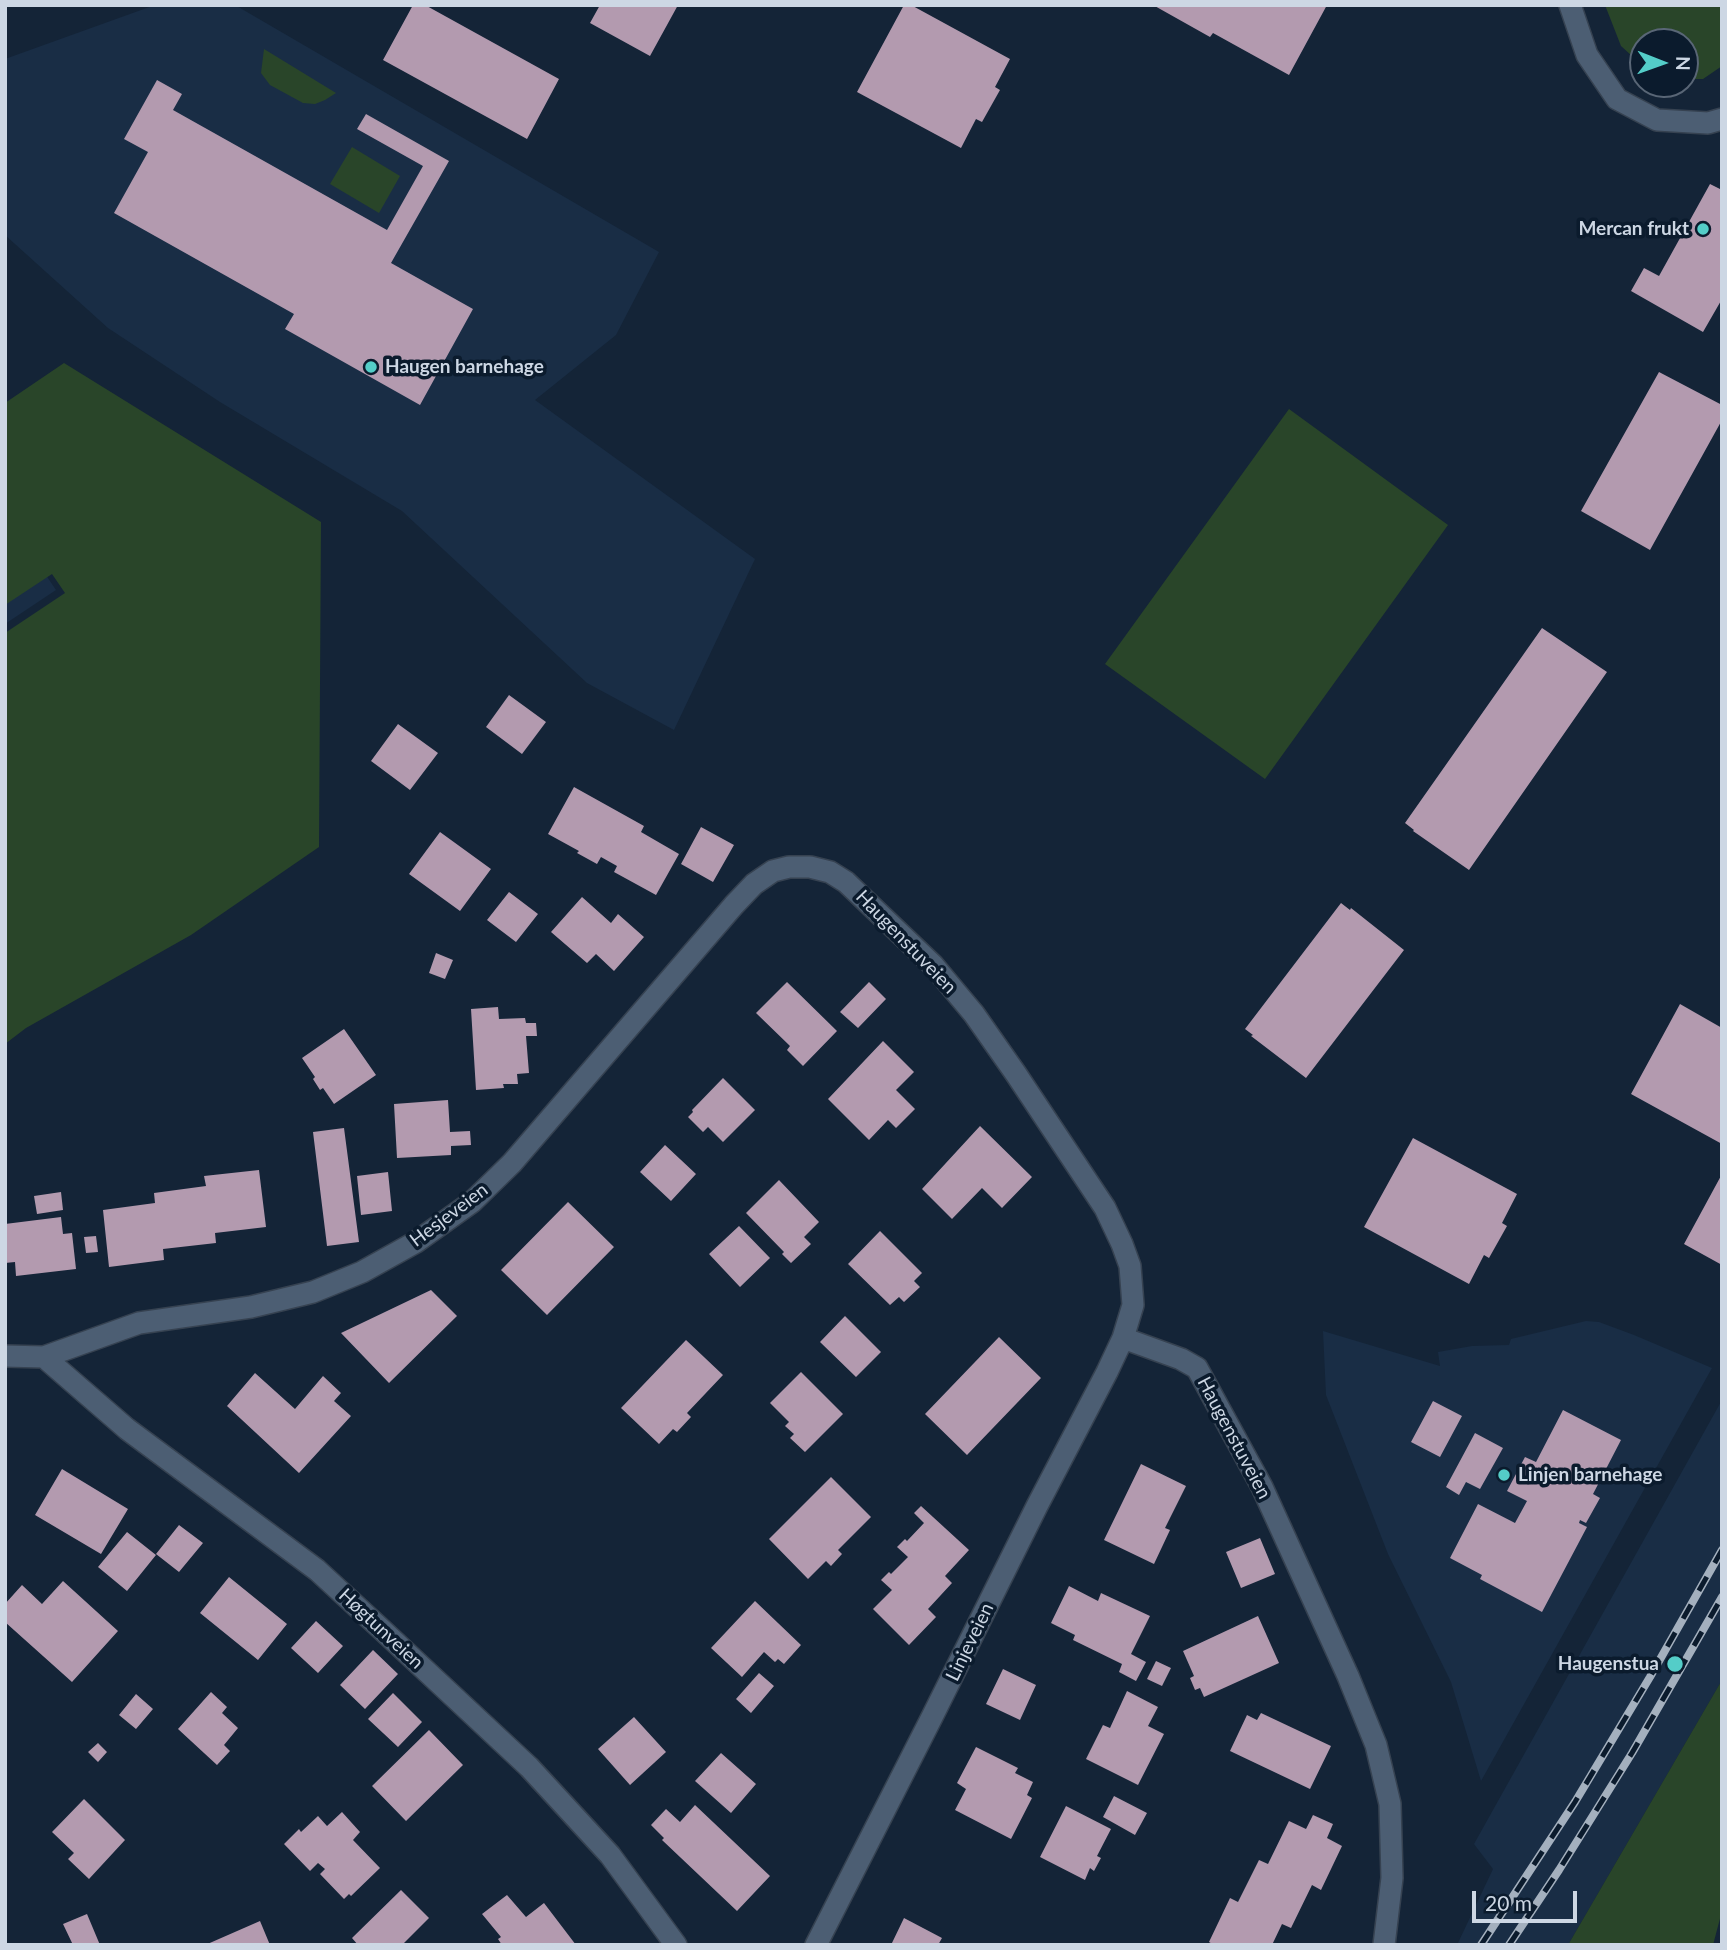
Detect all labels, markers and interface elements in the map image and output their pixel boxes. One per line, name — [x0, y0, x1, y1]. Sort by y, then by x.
north arrow — [1629, 28, 1699, 98]
text: N — [1672, 56, 1695, 71]
place label: Mercan frukt — [1578, 218, 1689, 240]
marker: Mercan frukt — [1695, 221, 1711, 237]
place label: Haugen barnehage — [385, 356, 544, 378]
marker: Haugen barnehage — [363, 359, 379, 375]
street label: Haugenstuveien — [851, 886, 961, 998]
street label: Hesjeveien — [406, 1178, 492, 1252]
street label: Haugenstuveien — [1192, 1373, 1276, 1503]
place label: Linjen barnehage — [1518, 1464, 1662, 1486]
marker: Linjen barnehage — [1496, 1467, 1512, 1483]
street label: Høgtunveien — [334, 1584, 428, 1674]
street label: Linjeveien — [941, 1599, 999, 1685]
place label: Haugenstua — [1558, 1653, 1659, 1675]
marker: Haugenstua — [1665, 1654, 1685, 1674]
scale bar — [1475, 1876, 1580, 1920]
text: 20 m — [1485, 1890, 1532, 1915]

